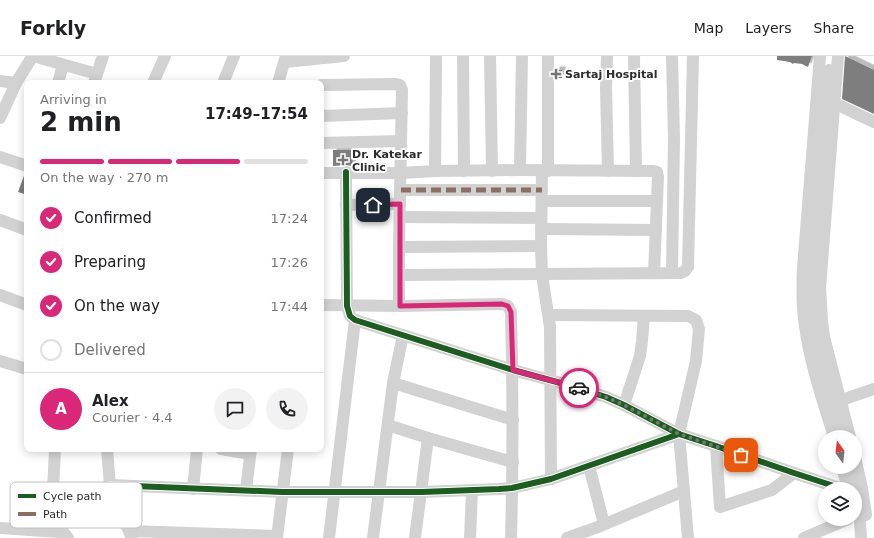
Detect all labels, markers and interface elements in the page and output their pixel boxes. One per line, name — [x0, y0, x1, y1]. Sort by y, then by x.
text: Forkly — [20, 17, 86, 39]
text: Map — [694, 20, 723, 36]
text: Layers — [745, 20, 792, 36]
text: Share — [814, 20, 854, 36]
marker: Sartaj Hospital — [550, 68, 562, 80]
place label: Sartaj Hospital — [565, 68, 657, 81]
text: Arriving in — [40, 92, 107, 107]
text: 17:49–17:54 — [205, 105, 308, 123]
text: 2 min — [40, 107, 122, 137]
place label: Dr. Katekar Clinic — [352, 148, 422, 174]
marker: Dr. Katekar Clinic — [337, 154, 349, 166]
text: On the way · 270 m — [40, 170, 168, 185]
pin — [356, 188, 390, 222]
icon: home — [362, 194, 384, 216]
icon: check — [40, 207, 62, 229]
text: Confirmed — [74, 209, 152, 227]
text: 17:24 — [271, 211, 308, 226]
icon: check — [40, 251, 62, 273]
text: Preparing — [74, 253, 146, 271]
text: 17:26 — [271, 255, 308, 270]
icon: check — [40, 295, 62, 317]
text: On the way — [74, 297, 160, 315]
text: 17:44 — [271, 299, 308, 314]
text: Delivered — [74, 341, 146, 359]
courier — [559, 368, 599, 408]
icon: car — [568, 377, 590, 399]
button: chat — [214, 388, 256, 430]
button: phone — [266, 388, 308, 430]
text: Alex — [92, 392, 129, 410]
text: A — [55, 400, 67, 418]
text: Courier · 4.4 — [92, 410, 173, 425]
north arrow — [818, 430, 862, 474]
map controls — [818, 430, 862, 526]
pin — [724, 438, 758, 472]
icon: bag — [730, 444, 752, 466]
legend — [10, 482, 142, 528]
button: layers — [818, 482, 862, 526]
text: Cycle path — [43, 490, 102, 503]
text: Path — [43, 508, 67, 521]

